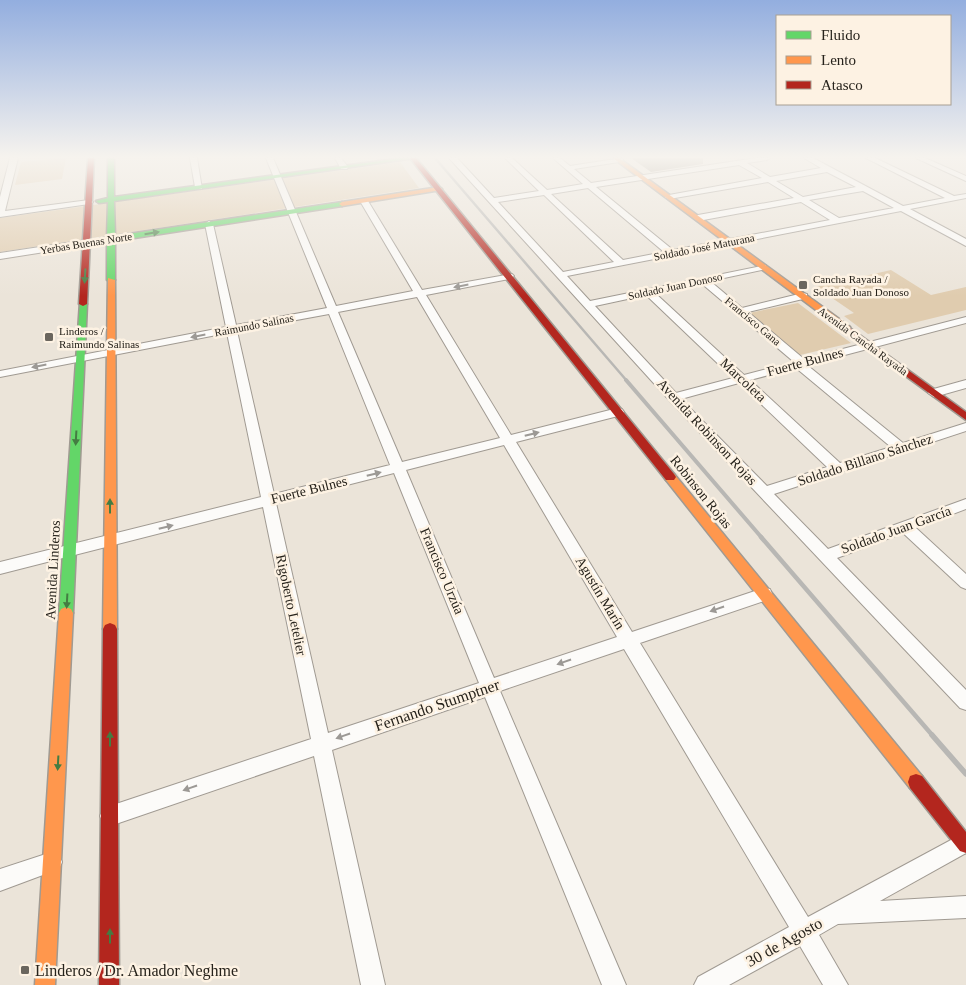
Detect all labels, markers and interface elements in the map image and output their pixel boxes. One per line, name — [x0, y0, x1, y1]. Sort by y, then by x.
legend — [776, 15, 951, 105]
text: Fluido — [821, 27, 860, 43]
text: Lento — [821, 52, 856, 68]
text: Atasco — [821, 77, 863, 93]
one-way arrow — [144, 229, 160, 237]
street label: Yerbas Buenas Norte — [39, 230, 133, 256]
street label: Soldado José Maturana — [652, 231, 756, 263]
one-way arrow — [80, 268, 88, 284]
street label: Soldado Juan Donoso — [627, 270, 724, 302]
place label: Cancha Rayada / Soldado Juan Donoso — [813, 273, 909, 298]
marker: Cancha Rayada / Soldado Juan Donoso — [797, 279, 809, 291]
one-way arrow — [453, 282, 469, 290]
street label: Francisco Gana — [723, 294, 783, 348]
street label: Avenida Cancha Rayada — [816, 304, 910, 378]
street label: Raimundo Salinas — [213, 311, 295, 339]
place label: Linderos / Raimundo Salinas — [59, 325, 139, 350]
marker: Linderos / Raimundo Salinas — [43, 331, 55, 343]
one-way arrow — [190, 332, 206, 340]
street label: Fuerte Bulnes — [765, 345, 845, 379]
street label: Marcoleta — [717, 355, 769, 405]
one-way arrow — [30, 363, 46, 371]
street label: Avenida Robinson Rojas — [654, 376, 760, 488]
one-way arrow — [525, 430, 540, 438]
one-way arrow — [71, 431, 79, 447]
street label: Soldado Billano Sánchez — [796, 431, 934, 489]
street label: Robinson Rojas — [667, 453, 735, 531]
one-way arrow — [367, 470, 382, 478]
street label: Fuerte Bulnes — [269, 473, 349, 507]
one-way arrow — [106, 498, 114, 514]
street label: Soldado Juan García — [839, 503, 954, 557]
street label: Avenida Linderos — [43, 520, 63, 620]
one-way arrow — [159, 522, 174, 530]
street label: Francisco Urzúa — [417, 526, 467, 617]
street label: Rigoberto Letelier — [273, 553, 309, 657]
street label: Agustín Marín — [572, 554, 628, 632]
one-way arrow — [62, 593, 70, 609]
one-way arrow — [710, 606, 725, 614]
one-way arrow — [556, 658, 571, 666]
street label: Fernando Stumptner — [372, 675, 503, 735]
one-way arrow — [106, 731, 114, 747]
one-way arrow — [336, 733, 351, 740]
one-way arrow — [53, 755, 61, 771]
one-way arrow — [182, 785, 197, 793]
street label: 30 de Agosto — [743, 914, 826, 971]
one-way arrow — [106, 928, 114, 944]
place label: Linderos / Dr. Amador Neghme — [35, 962, 238, 980]
marker: Linderos / Dr. Amador Neghme — [19, 964, 31, 976]

